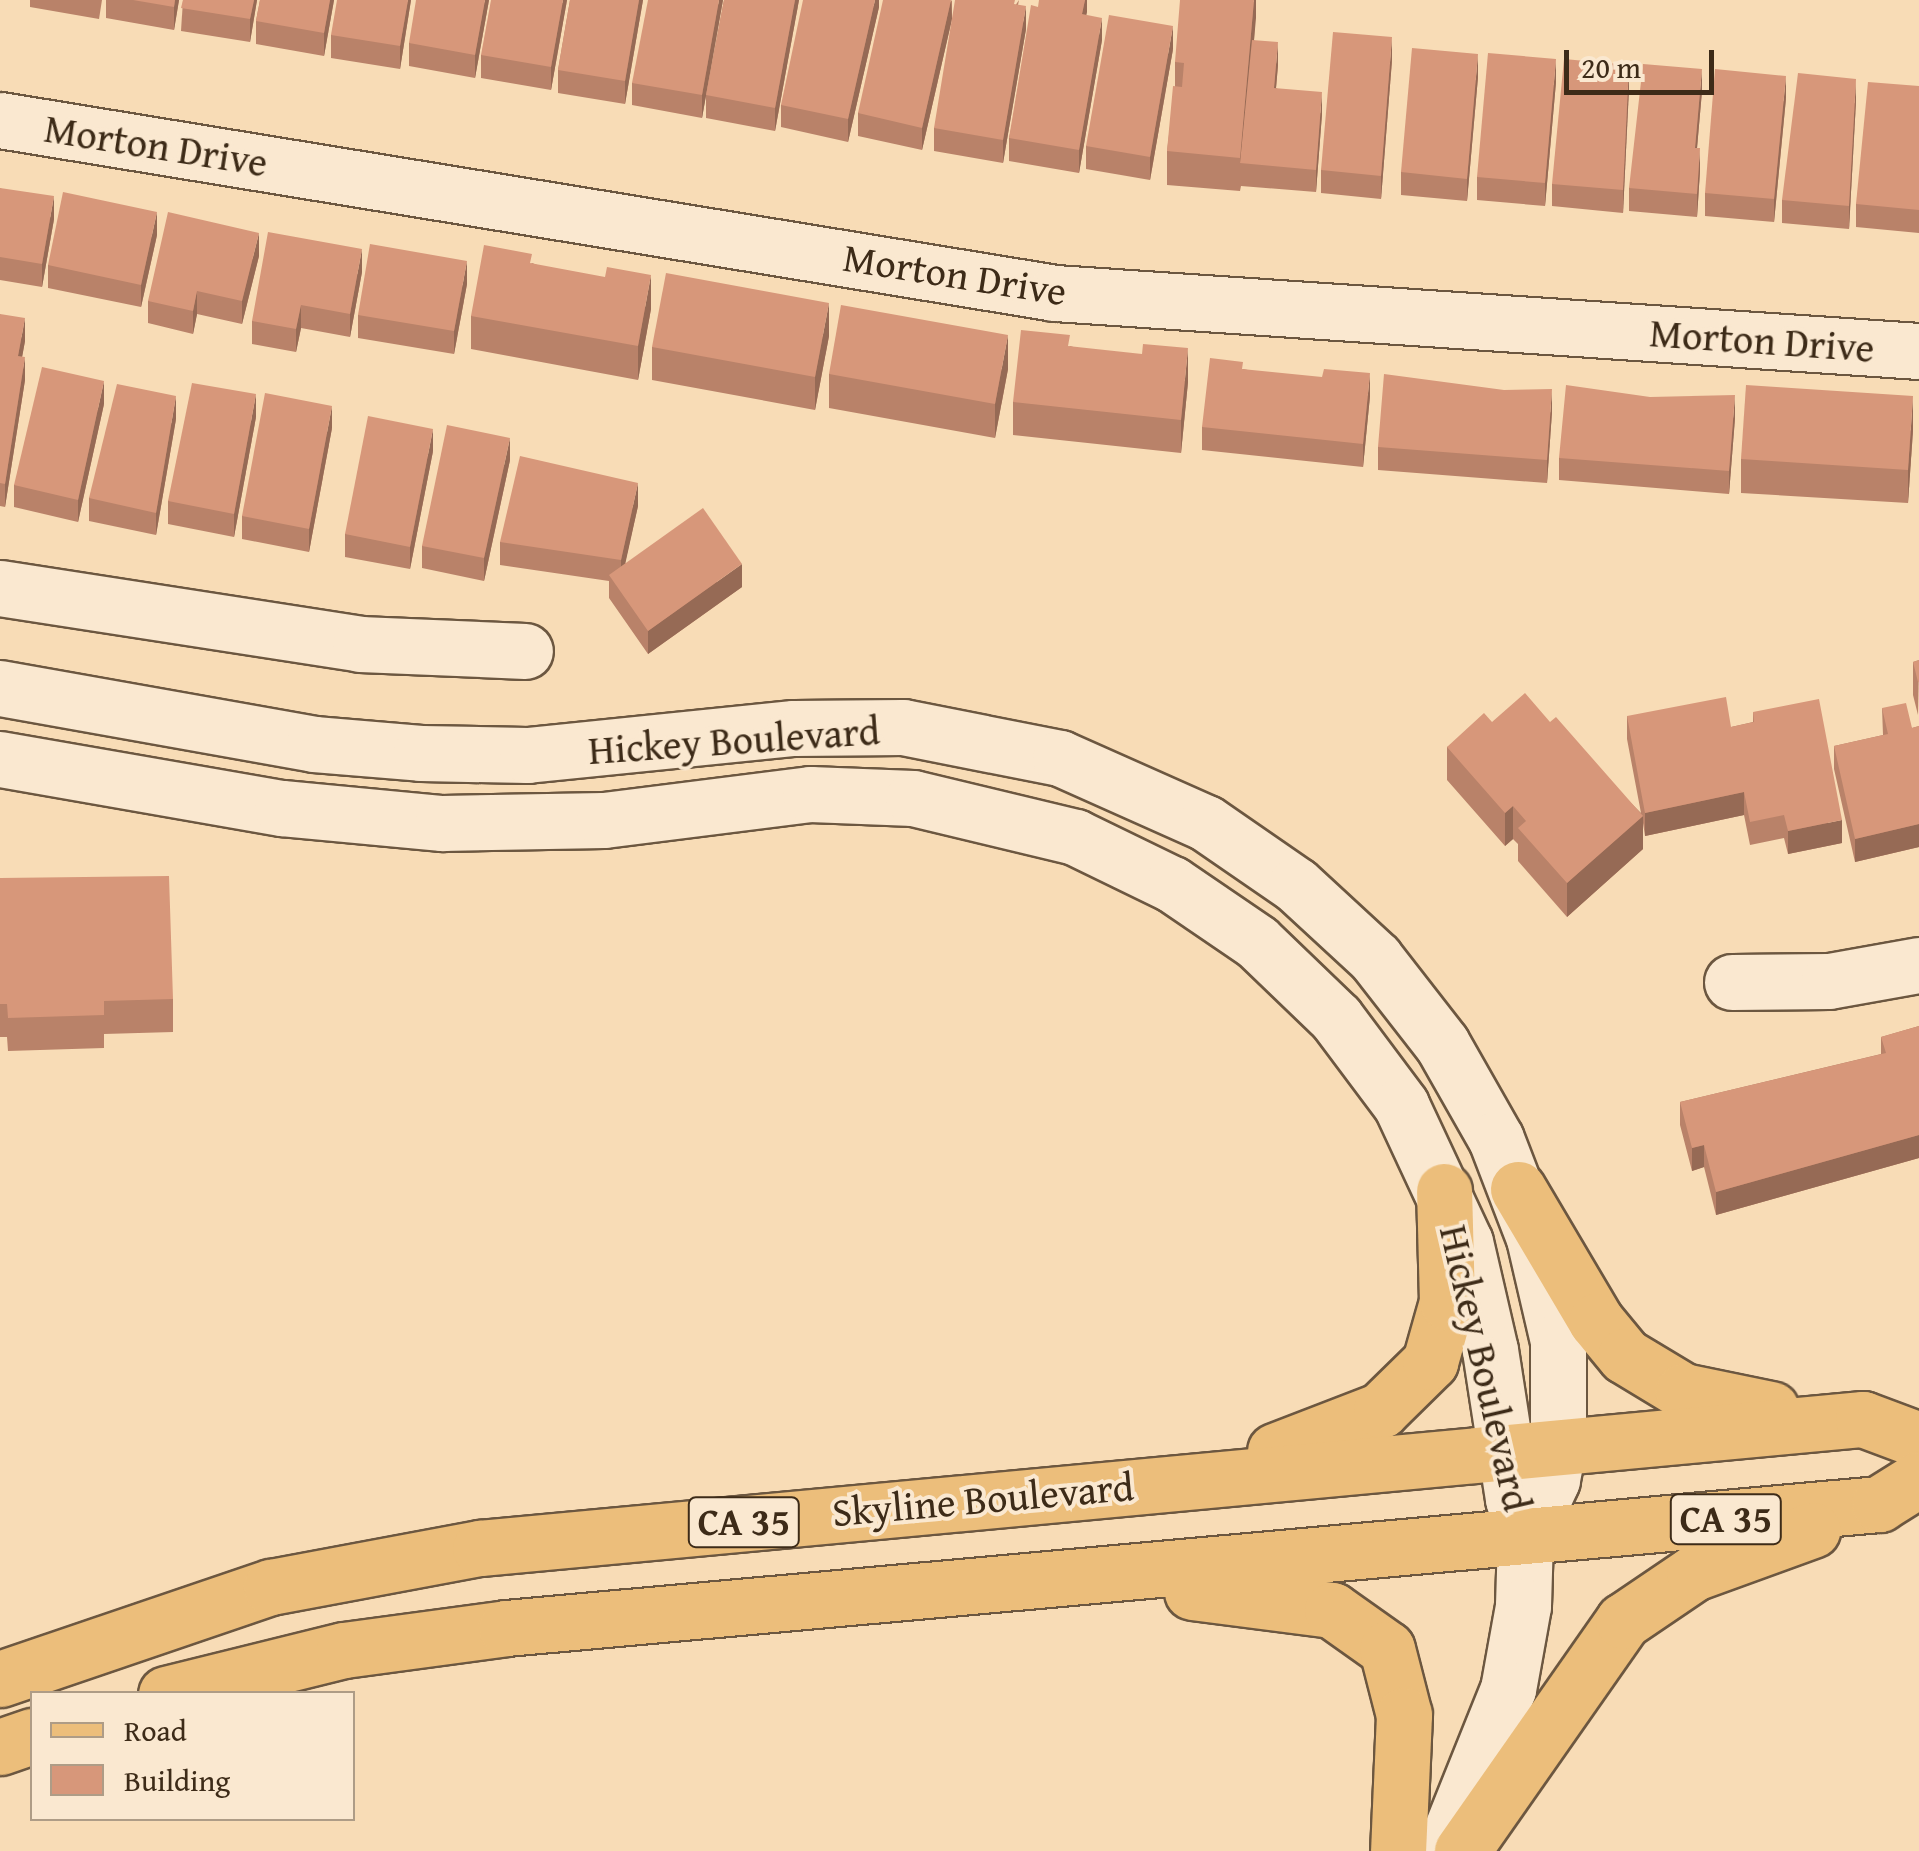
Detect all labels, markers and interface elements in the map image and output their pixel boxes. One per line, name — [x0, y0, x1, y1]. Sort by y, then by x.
scale bar — [1569, 30, 1719, 92]
text: 20 m — [1581, 45, 1641, 89]
street label: Morton Drive — [41, 104, 271, 186]
street label: Morton Drive — [840, 233, 1070, 315]
street label: Morton Drive — [1648, 308, 1876, 372]
street label: Hickey Boulevard — [587, 706, 881, 774]
street label: Hickey Boulevard — [1430, 1220, 1542, 1516]
street label: Skyline Boulevard — [830, 1462, 1136, 1536]
road number: CA 35 — [1668, 1486, 1784, 1552]
road number: CA 35 — [686, 1489, 802, 1555]
legend — [30, 1691, 355, 1821]
text: Road — [124, 1708, 187, 1752]
text: Building — [124, 1758, 230, 1802]

